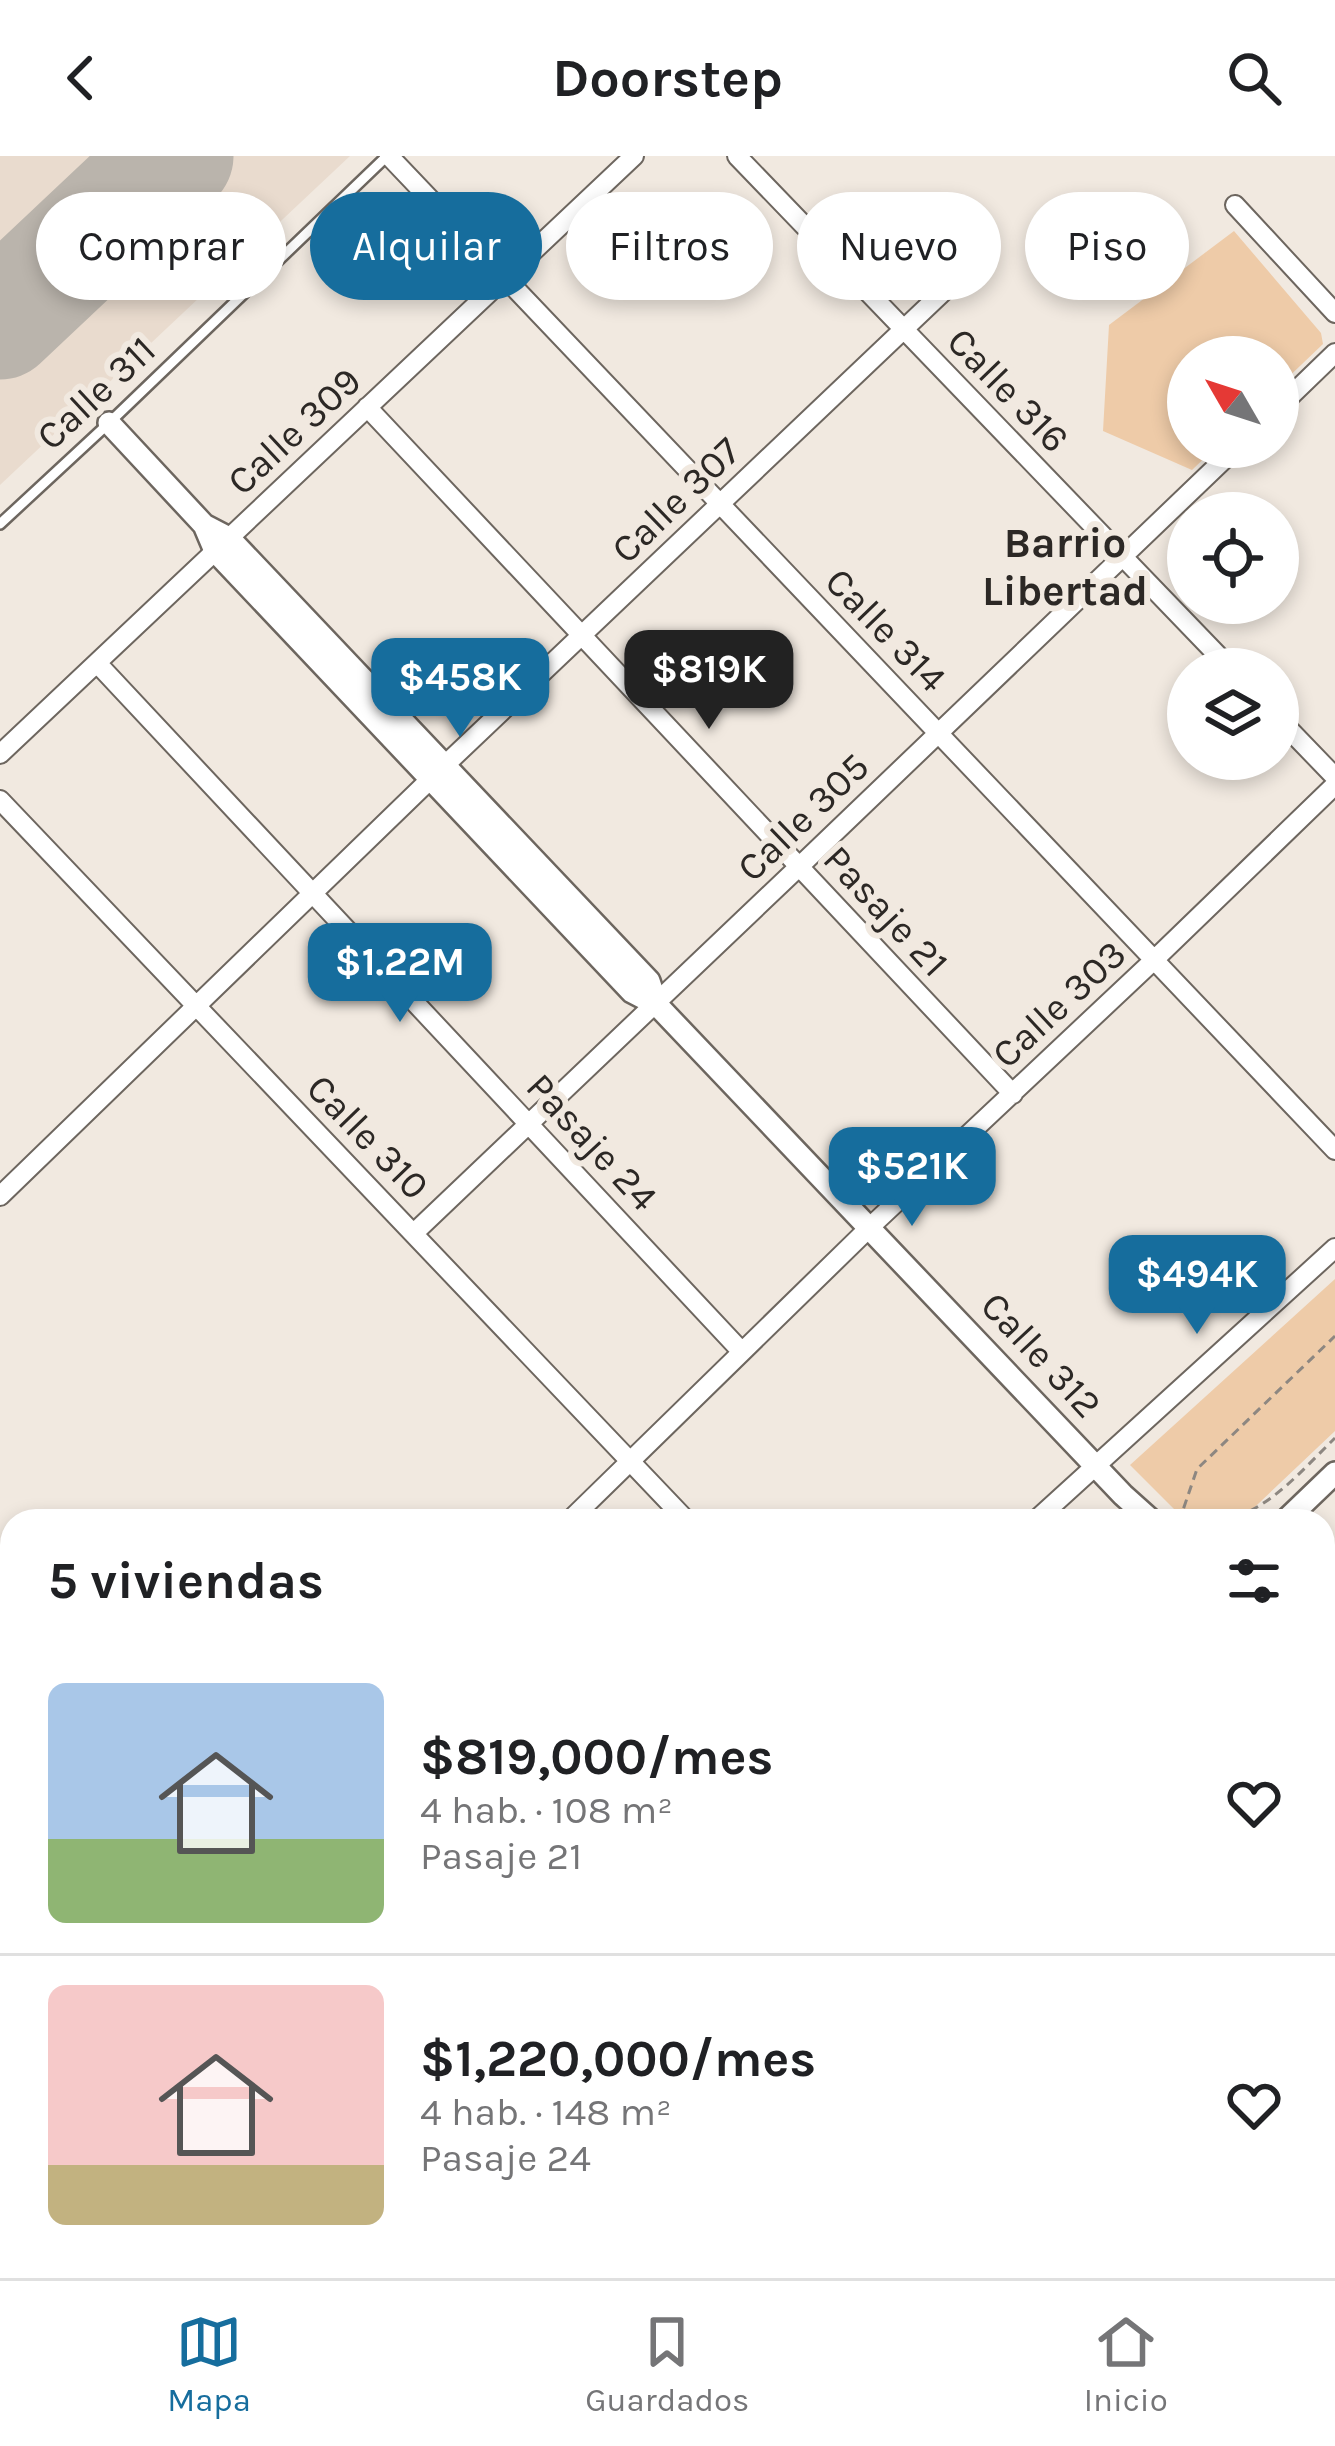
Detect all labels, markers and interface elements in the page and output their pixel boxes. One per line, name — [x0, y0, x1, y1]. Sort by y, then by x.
icon: back — [48, 45, 114, 111]
icon: search — [1221, 45, 1287, 111]
text: Doorstep — [552, 46, 783, 110]
chip: Comprar — [36, 192, 286, 300]
chip: Alquilar — [310, 192, 542, 300]
chip: Filtros — [566, 192, 773, 300]
chip: Nuevo — [797, 192, 1001, 300]
chip: Piso — [1025, 192, 1189, 300]
street label: Calle 316 — [938, 318, 1078, 462]
street label: Calle 311 — [27, 327, 165, 459]
north arrow — [1167, 336, 1299, 468]
map controls — [1167, 336, 1299, 780]
street label: Calle 309 — [218, 358, 370, 504]
street label: Calle 307 — [602, 428, 750, 572]
button: locate — [1167, 492, 1299, 624]
district label: Barrio Libertad — [982, 518, 1148, 616]
street label: Calle 314 — [816, 559, 956, 701]
pin: $819K — [625, 630, 793, 732]
pin: $458K — [376, 638, 544, 740]
text: $819K — [651, 646, 767, 692]
button: layers — [1167, 648, 1299, 780]
text: $458K — [398, 654, 522, 700]
street label: Calle 305 — [728, 743, 878, 891]
street label: Pasaje 21 — [814, 836, 958, 986]
pin: $1.22M — [302, 923, 498, 1025]
street label: Calle 303 — [983, 931, 1135, 1077]
text: $1.22M — [335, 939, 465, 985]
street label: Pasaje 24 — [517, 1064, 667, 1220]
street label: Calle 310 — [297, 1065, 439, 1209]
pin: $521K — [828, 1127, 996, 1229]
text: $521K — [856, 1143, 968, 1189]
pin: $494K — [1113, 1235, 1281, 1337]
text: $494K — [1136, 1251, 1258, 1297]
street label: Calle 312 — [971, 1283, 1111, 1427]
icon: filters — [1221, 1548, 1287, 1614]
text: 5 viviendas — [48, 1551, 324, 1611]
text: $819,000/mes — [420, 1727, 773, 1787]
icon: home — [144, 1731, 288, 1875]
icon: heart — [1221, 1770, 1287, 1836]
text: 4 hab. · 108 m² — [420, 1787, 673, 1833]
text: Pasaje 21 — [420, 1833, 582, 1879]
text: $1,220,000/mes — [420, 2029, 816, 2089]
icon: home — [144, 2033, 288, 2177]
icon: heart — [1221, 2072, 1287, 2138]
text: 4 hab. · 148 m² — [420, 2089, 672, 2135]
text: Pasaje 24 — [420, 2135, 591, 2181]
tab: Mapa — [167, 2309, 251, 2419]
tab: Guardados — [585, 2309, 749, 2419]
tab: Inicio — [1084, 2309, 1168, 2419]

